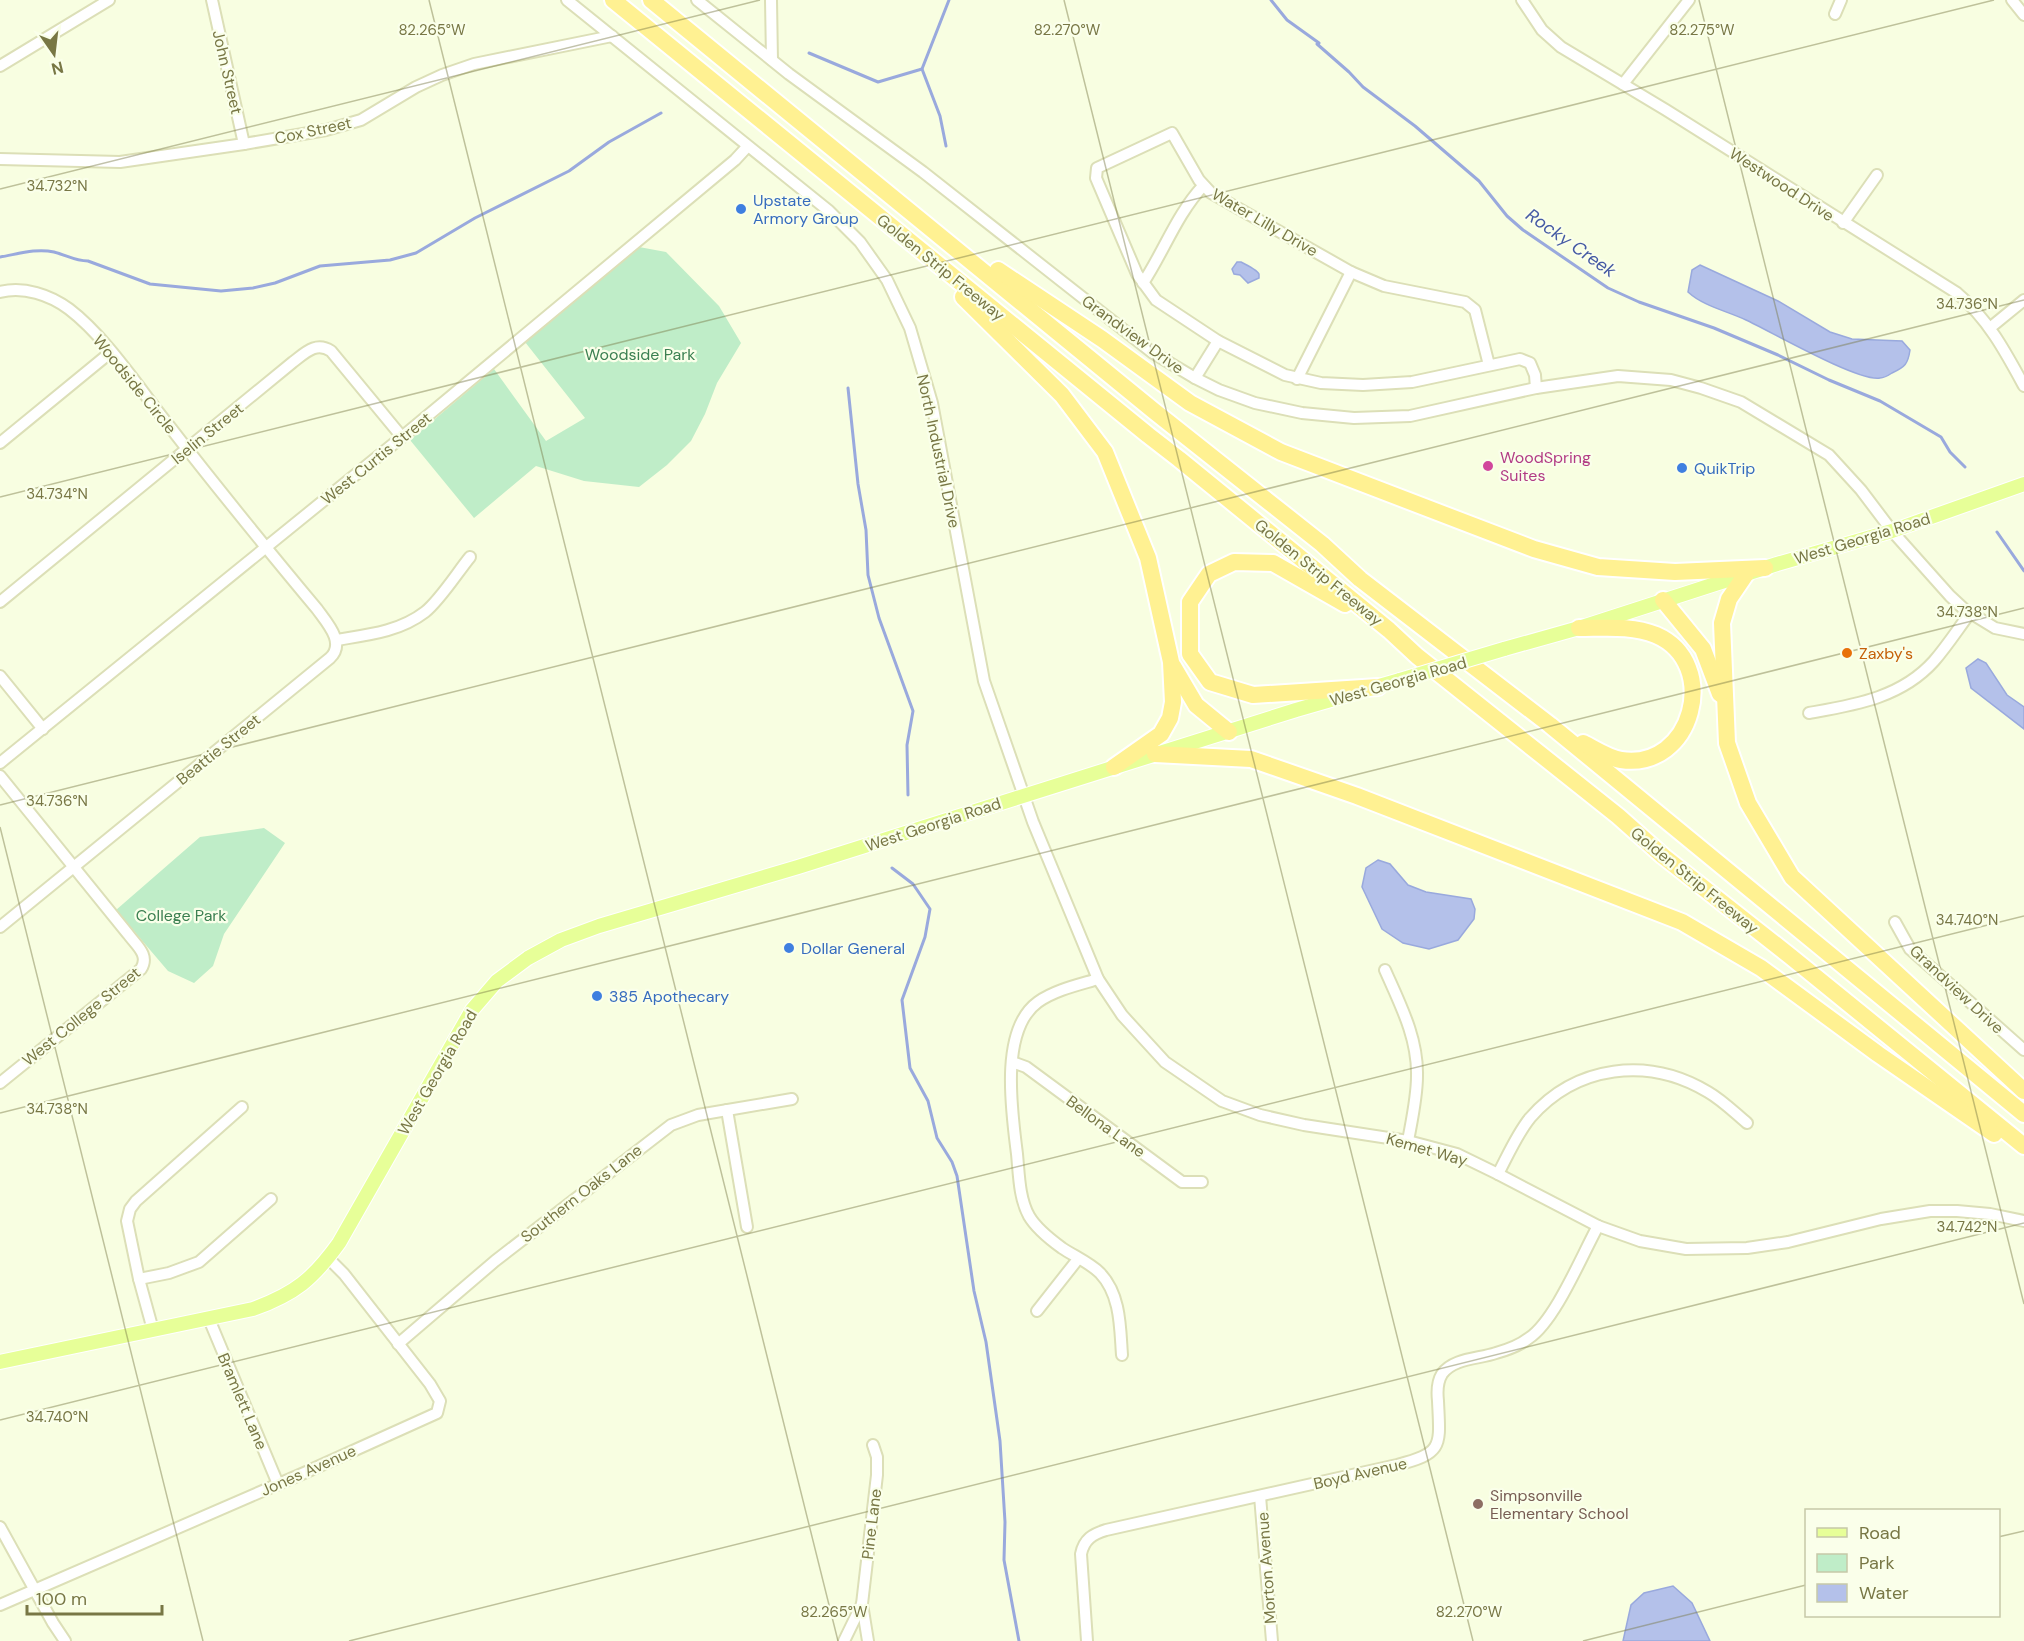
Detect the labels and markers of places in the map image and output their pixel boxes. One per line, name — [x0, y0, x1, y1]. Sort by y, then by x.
place label: Upstate Armory Group — [753, 190, 859, 229]
marker: Upstate Armory Group — [734, 202, 748, 216]
place label: WoodSpring Suites — [1500, 447, 1591, 486]
place label: QuikTrip — [1694, 458, 1755, 479]
marker: WoodSpring Suites — [1481, 459, 1495, 473]
marker: QuikTrip — [1675, 461, 1689, 475]
place label: Zaxby's — [1859, 643, 1913, 664]
marker: Zaxby's — [1840, 646, 1854, 660]
place label: Dollar General — [801, 938, 905, 959]
marker: Dollar General — [782, 941, 796, 955]
place label: 385 Apothecary — [609, 986, 729, 1007]
marker: 385 Apothecary — [590, 989, 604, 1003]
place label: Simpsonville Elementary School — [1490, 1485, 1628, 1524]
marker: Simpsonville Elementary School — [1471, 1497, 1485, 1511]

